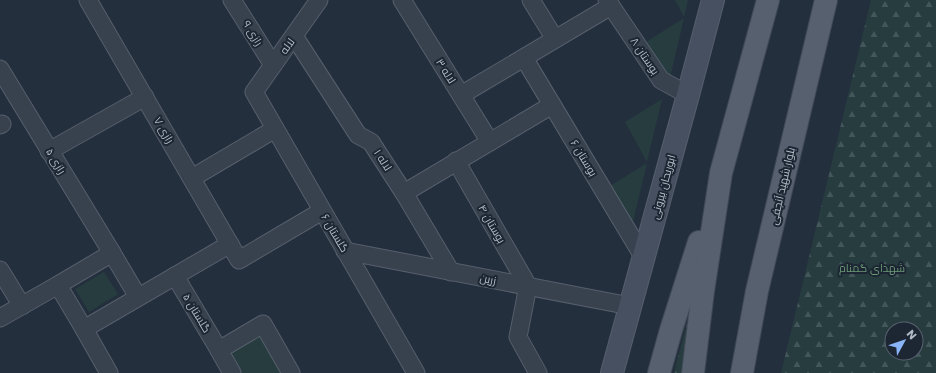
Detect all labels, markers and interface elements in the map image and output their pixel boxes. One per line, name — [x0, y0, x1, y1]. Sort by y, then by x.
street label: رازی ۹ — [239, 17, 267, 49]
street label: بوستان ۸ — [627, 34, 663, 78]
street label: لاله — [276, 35, 298, 57]
street label: لاله ۳ — [432, 55, 460, 87]
street label: رازی ۷ — [150, 114, 178, 146]
street label: بوستان ۶ — [567, 137, 601, 179]
street label: رازی ۵ — [42, 145, 70, 177]
street label: لاله ۱ — [370, 146, 396, 174]
street label: بلوار شهید آنجفی — [765, 146, 799, 226]
street label: ابوریحان بیرونی — [647, 153, 679, 221]
street label: بوستان ۴ — [474, 202, 510, 246]
street label: گلستان ۶ — [318, 211, 352, 255]
park label: شهدای گمنام — [839, 260, 905, 276]
street label: زرین — [478, 270, 498, 288]
street label: گلستان ۵ — [179, 290, 215, 336]
north arrow — [884, 321, 924, 361]
text: N — [903, 326, 920, 343]

